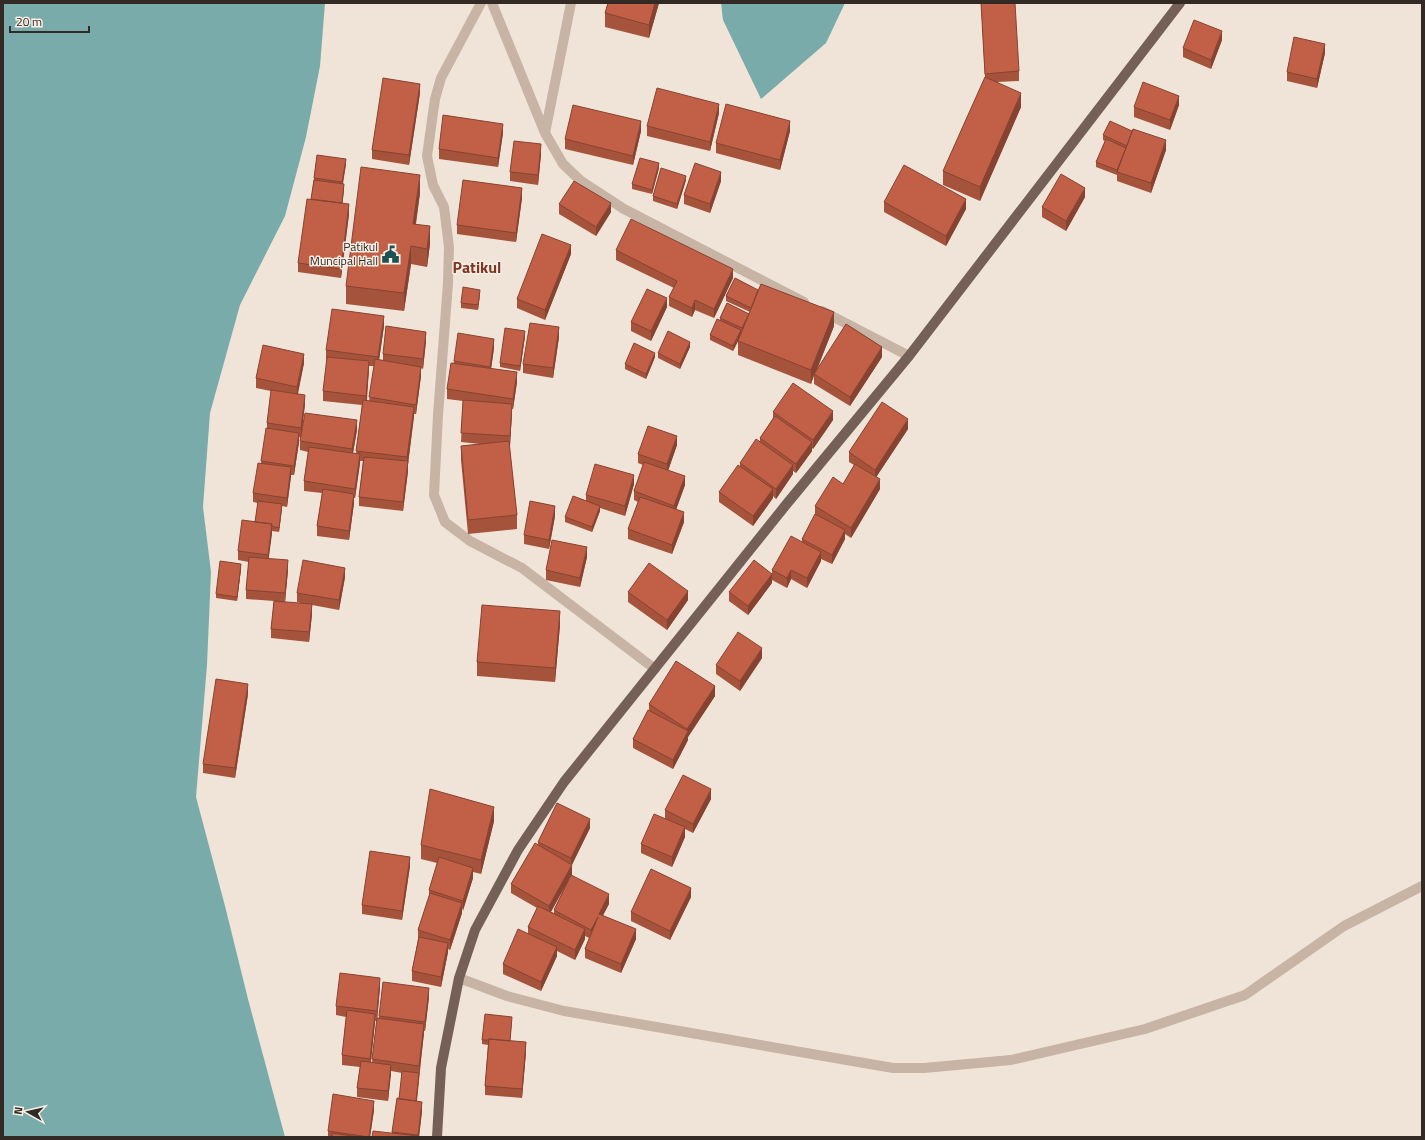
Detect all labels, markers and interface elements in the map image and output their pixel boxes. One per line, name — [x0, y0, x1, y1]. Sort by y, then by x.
scale bar — [10, 8, 89, 34]
text: 20 m — [16, 12, 42, 31]
place label: Patikul Muncipal Hall — [310, 237, 378, 270]
public building icon: Patikul Muncipal Hall — [381, 244, 401, 264]
district label: Patikul — [453, 255, 501, 279]
north arrow — [8, 1092, 48, 1132]
text: N — [10, 1106, 27, 1115]

